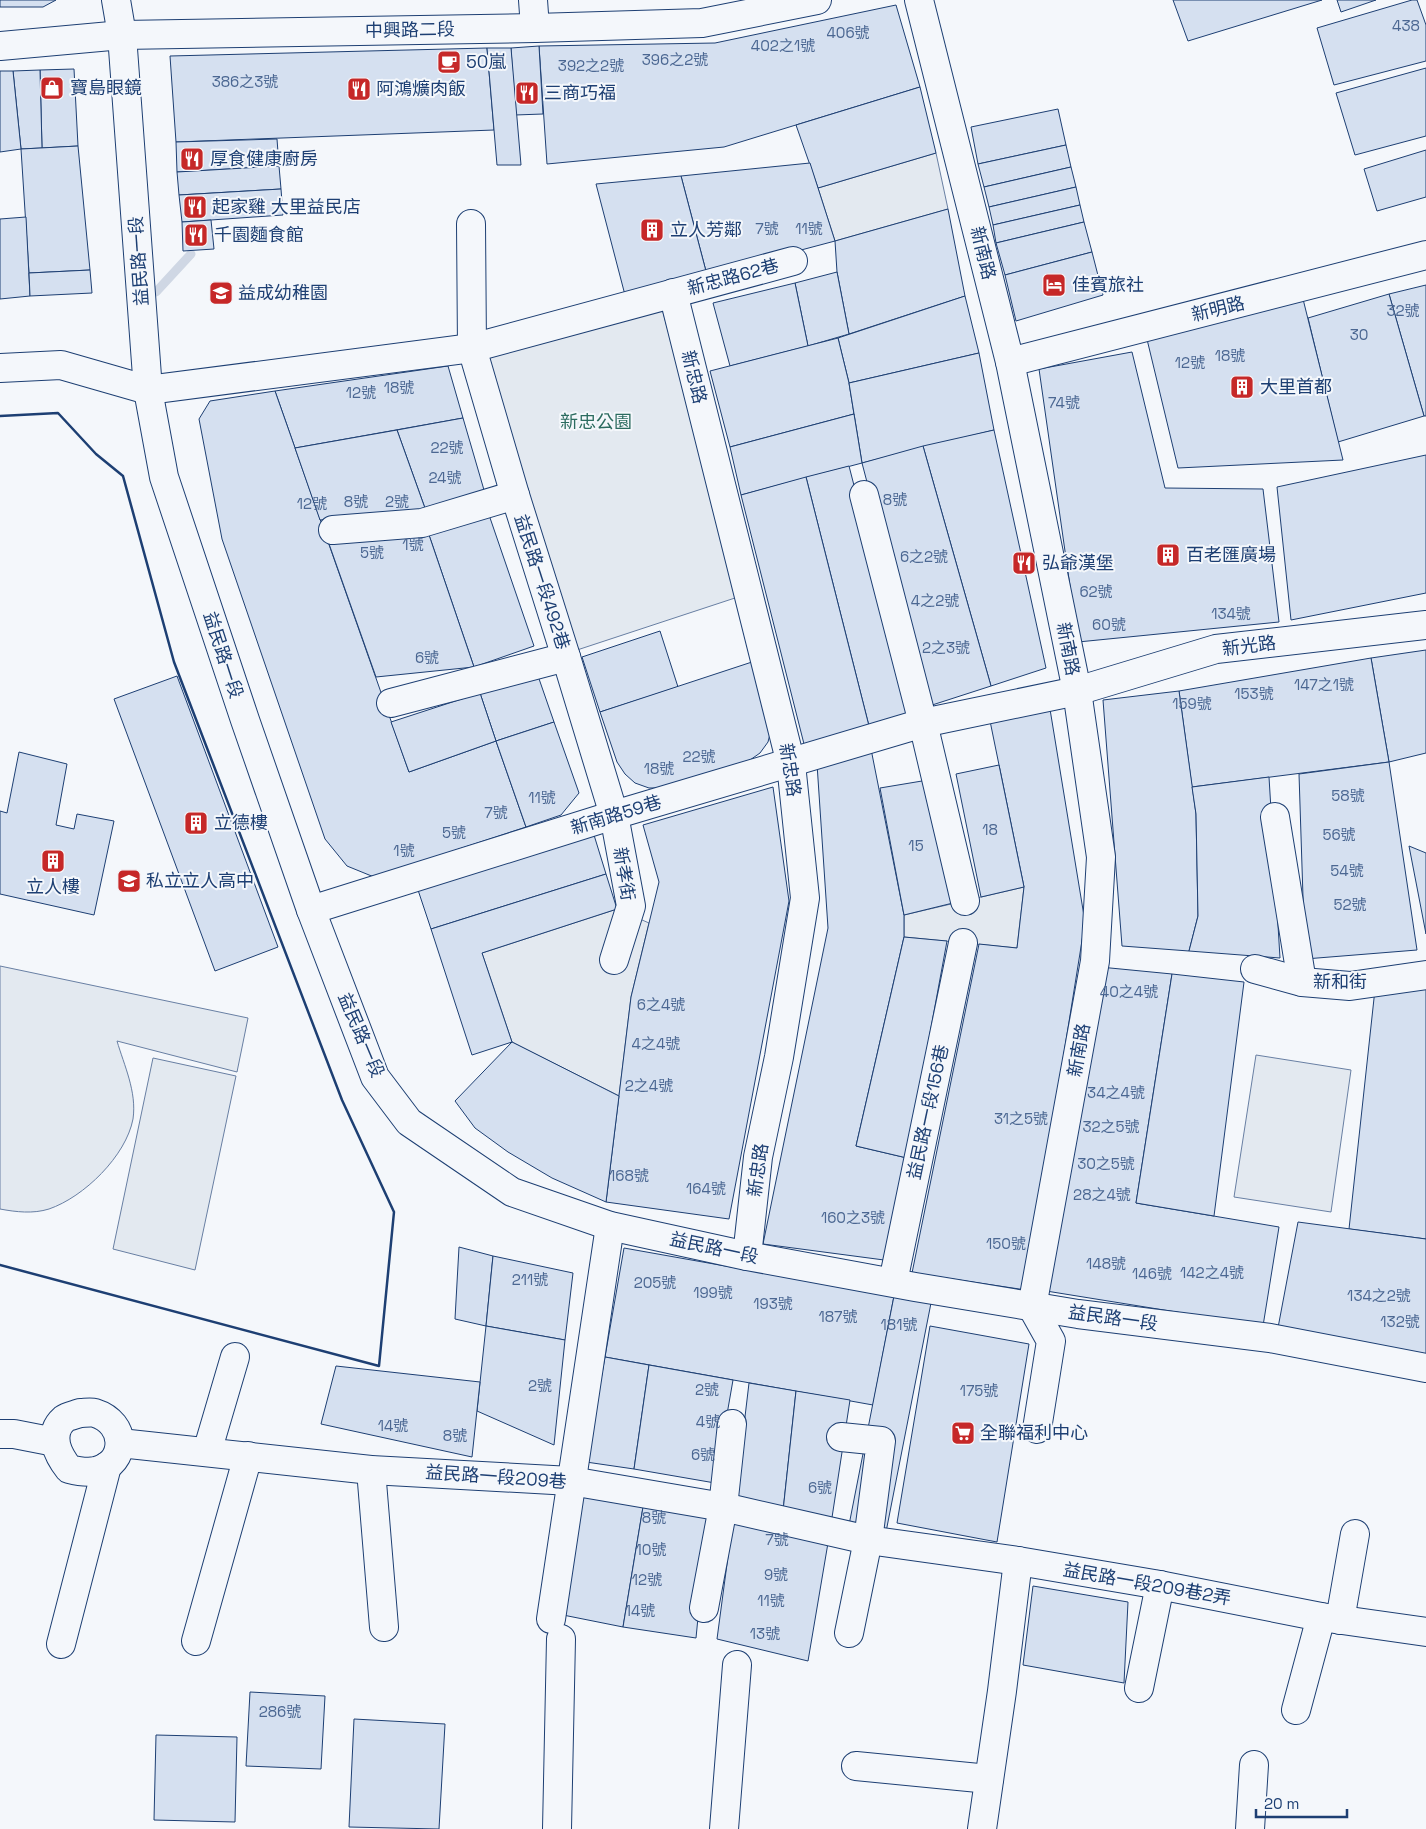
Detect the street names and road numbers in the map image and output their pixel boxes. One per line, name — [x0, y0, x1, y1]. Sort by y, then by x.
street label: 中興路二段 — [365, 17, 455, 42]
street label: 益民路一段 — [124, 215, 153, 307]
street label: 新南路 — [966, 224, 1001, 282]
street label: 新忠路62巷 — [685, 253, 781, 300]
street label: 新明路 — [1189, 291, 1247, 326]
street label: 新忠路 — [677, 348, 712, 406]
street label: 益民路一段492巷 — [510, 511, 575, 653]
street label: 益民路一段 — [199, 608, 248, 701]
street label: 新南路 — [1052, 620, 1085, 678]
street label: 新光路 — [1221, 631, 1277, 660]
street label: 新忠路 — [775, 741, 806, 798]
street label: 新南路59巷 — [568, 790, 664, 839]
street label: 新孝街 — [609, 845, 640, 902]
street label: 新和街 — [1313, 970, 1367, 993]
street label: 益民路一段 — [333, 989, 390, 1081]
street label: 新南路 — [1062, 1021, 1095, 1078]
street label: 益民路一段156巷 — [902, 1042, 953, 1181]
street label: 新忠路 — [742, 1142, 773, 1198]
street label: 益民路一段 — [668, 1227, 761, 1268]
street label: 益民路一段 — [1067, 1300, 1159, 1335]
street label: 益民路一段209巷 — [425, 1460, 567, 1493]
street label: 益民路一段209巷2弄 — [1061, 1557, 1233, 1610]

